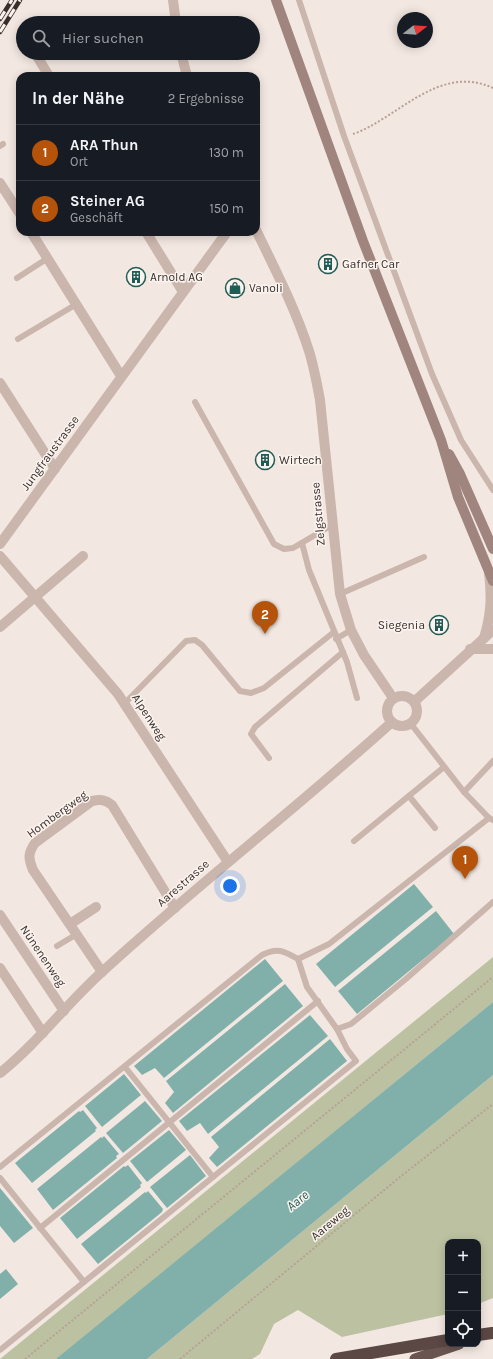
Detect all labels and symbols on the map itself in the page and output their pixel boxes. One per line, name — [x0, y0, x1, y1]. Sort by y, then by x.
north arrow — [397, 12, 433, 48]
building icon: Gafner Car — [317, 253, 339, 275]
place label: Gafner Car — [342, 257, 400, 271]
building icon: Arnold AG — [125, 266, 147, 288]
place label: Arnold AG — [150, 270, 203, 284]
shop icon: Vanoli — [224, 277, 246, 299]
place label: Vanoli — [249, 281, 283, 295]
street label: Jungfraustrasse — [18, 413, 82, 493]
building icon: Wirtech — [254, 449, 276, 471]
place label: Wirtech — [279, 453, 322, 467]
street label: Zelgstrasse — [308, 482, 328, 546]
pin: 2 — [252, 601, 278, 634]
building icon: Siegenia — [428, 614, 450, 636]
place label: Siegenia — [378, 618, 425, 632]
street label: Alpenweg — [129, 691, 169, 743]
street label: Hombergweg — [24, 787, 90, 841]
pin: 1 — [452, 846, 478, 879]
street label: Aarestrasse — [154, 857, 212, 909]
your location — [220, 876, 240, 896]
street label: Nünenenweg — [17, 923, 69, 990]
water label: Aare — [283, 1187, 311, 1214]
street label: Aareweg — [308, 1203, 352, 1243]

